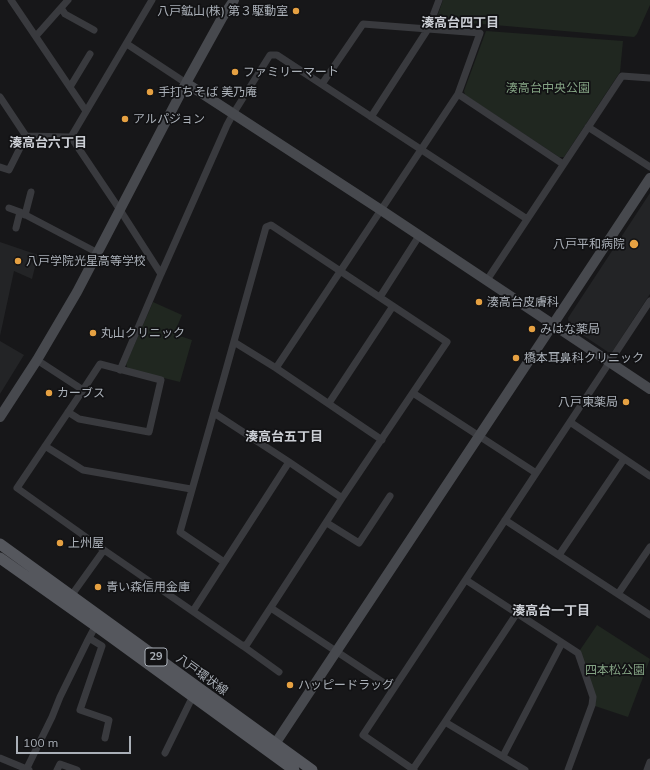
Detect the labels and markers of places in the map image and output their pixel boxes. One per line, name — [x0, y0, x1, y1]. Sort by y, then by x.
place label: 八戸鉱山(株) 第３駆動室 — [157, 4, 288, 18]
marker: 八戸鉱山(株) 第３駆動室 — [291, 6, 301, 16]
place label: ファミリーマート — [243, 65, 339, 79]
marker: ファミリーマート — [230, 67, 240, 77]
place label: 手打ちそば 美乃庵 — [158, 85, 257, 99]
marker: 手打ちそば 美乃庵 — [145, 87, 155, 97]
place label: アルパジョン — [133, 112, 205, 126]
marker: アルパジョン — [120, 114, 130, 124]
place label: 八戸平和病院 — [553, 237, 625, 251]
marker: 八戸平和病院 — [628, 238, 640, 250]
place label: 八戸学院光星高等学校 — [26, 254, 146, 268]
marker: 八戸学院光星高等学校 — [13, 256, 23, 266]
place label: 湊高台皮膚科 — [487, 295, 559, 309]
marker: 湊高台皮膚科 — [474, 297, 484, 307]
place label: みはな薬局 — [540, 322, 600, 336]
marker: みはな薬局 — [527, 324, 537, 334]
place label: 丸山クリニック — [101, 326, 185, 340]
marker: 丸山クリニック — [88, 328, 98, 338]
place label: 橋本耳鼻科クリニック — [524, 351, 644, 365]
marker: 橋本耳鼻科クリニック — [511, 353, 521, 363]
place label: カーブス — [57, 386, 105, 400]
marker: カーブス — [44, 388, 54, 398]
place label: 八戸東薬局 — [558, 395, 618, 409]
marker: 八戸東薬局 — [621, 397, 631, 407]
place label: 上州屋 — [68, 536, 104, 550]
marker: 上州屋 — [55, 538, 65, 548]
place label: 青い森信用金庫 — [106, 580, 190, 594]
marker: 青い森信用金庫 — [93, 582, 103, 592]
place label: ハッピードラッグ — [298, 678, 394, 692]
marker: ハッピードラッグ — [285, 680, 295, 690]

